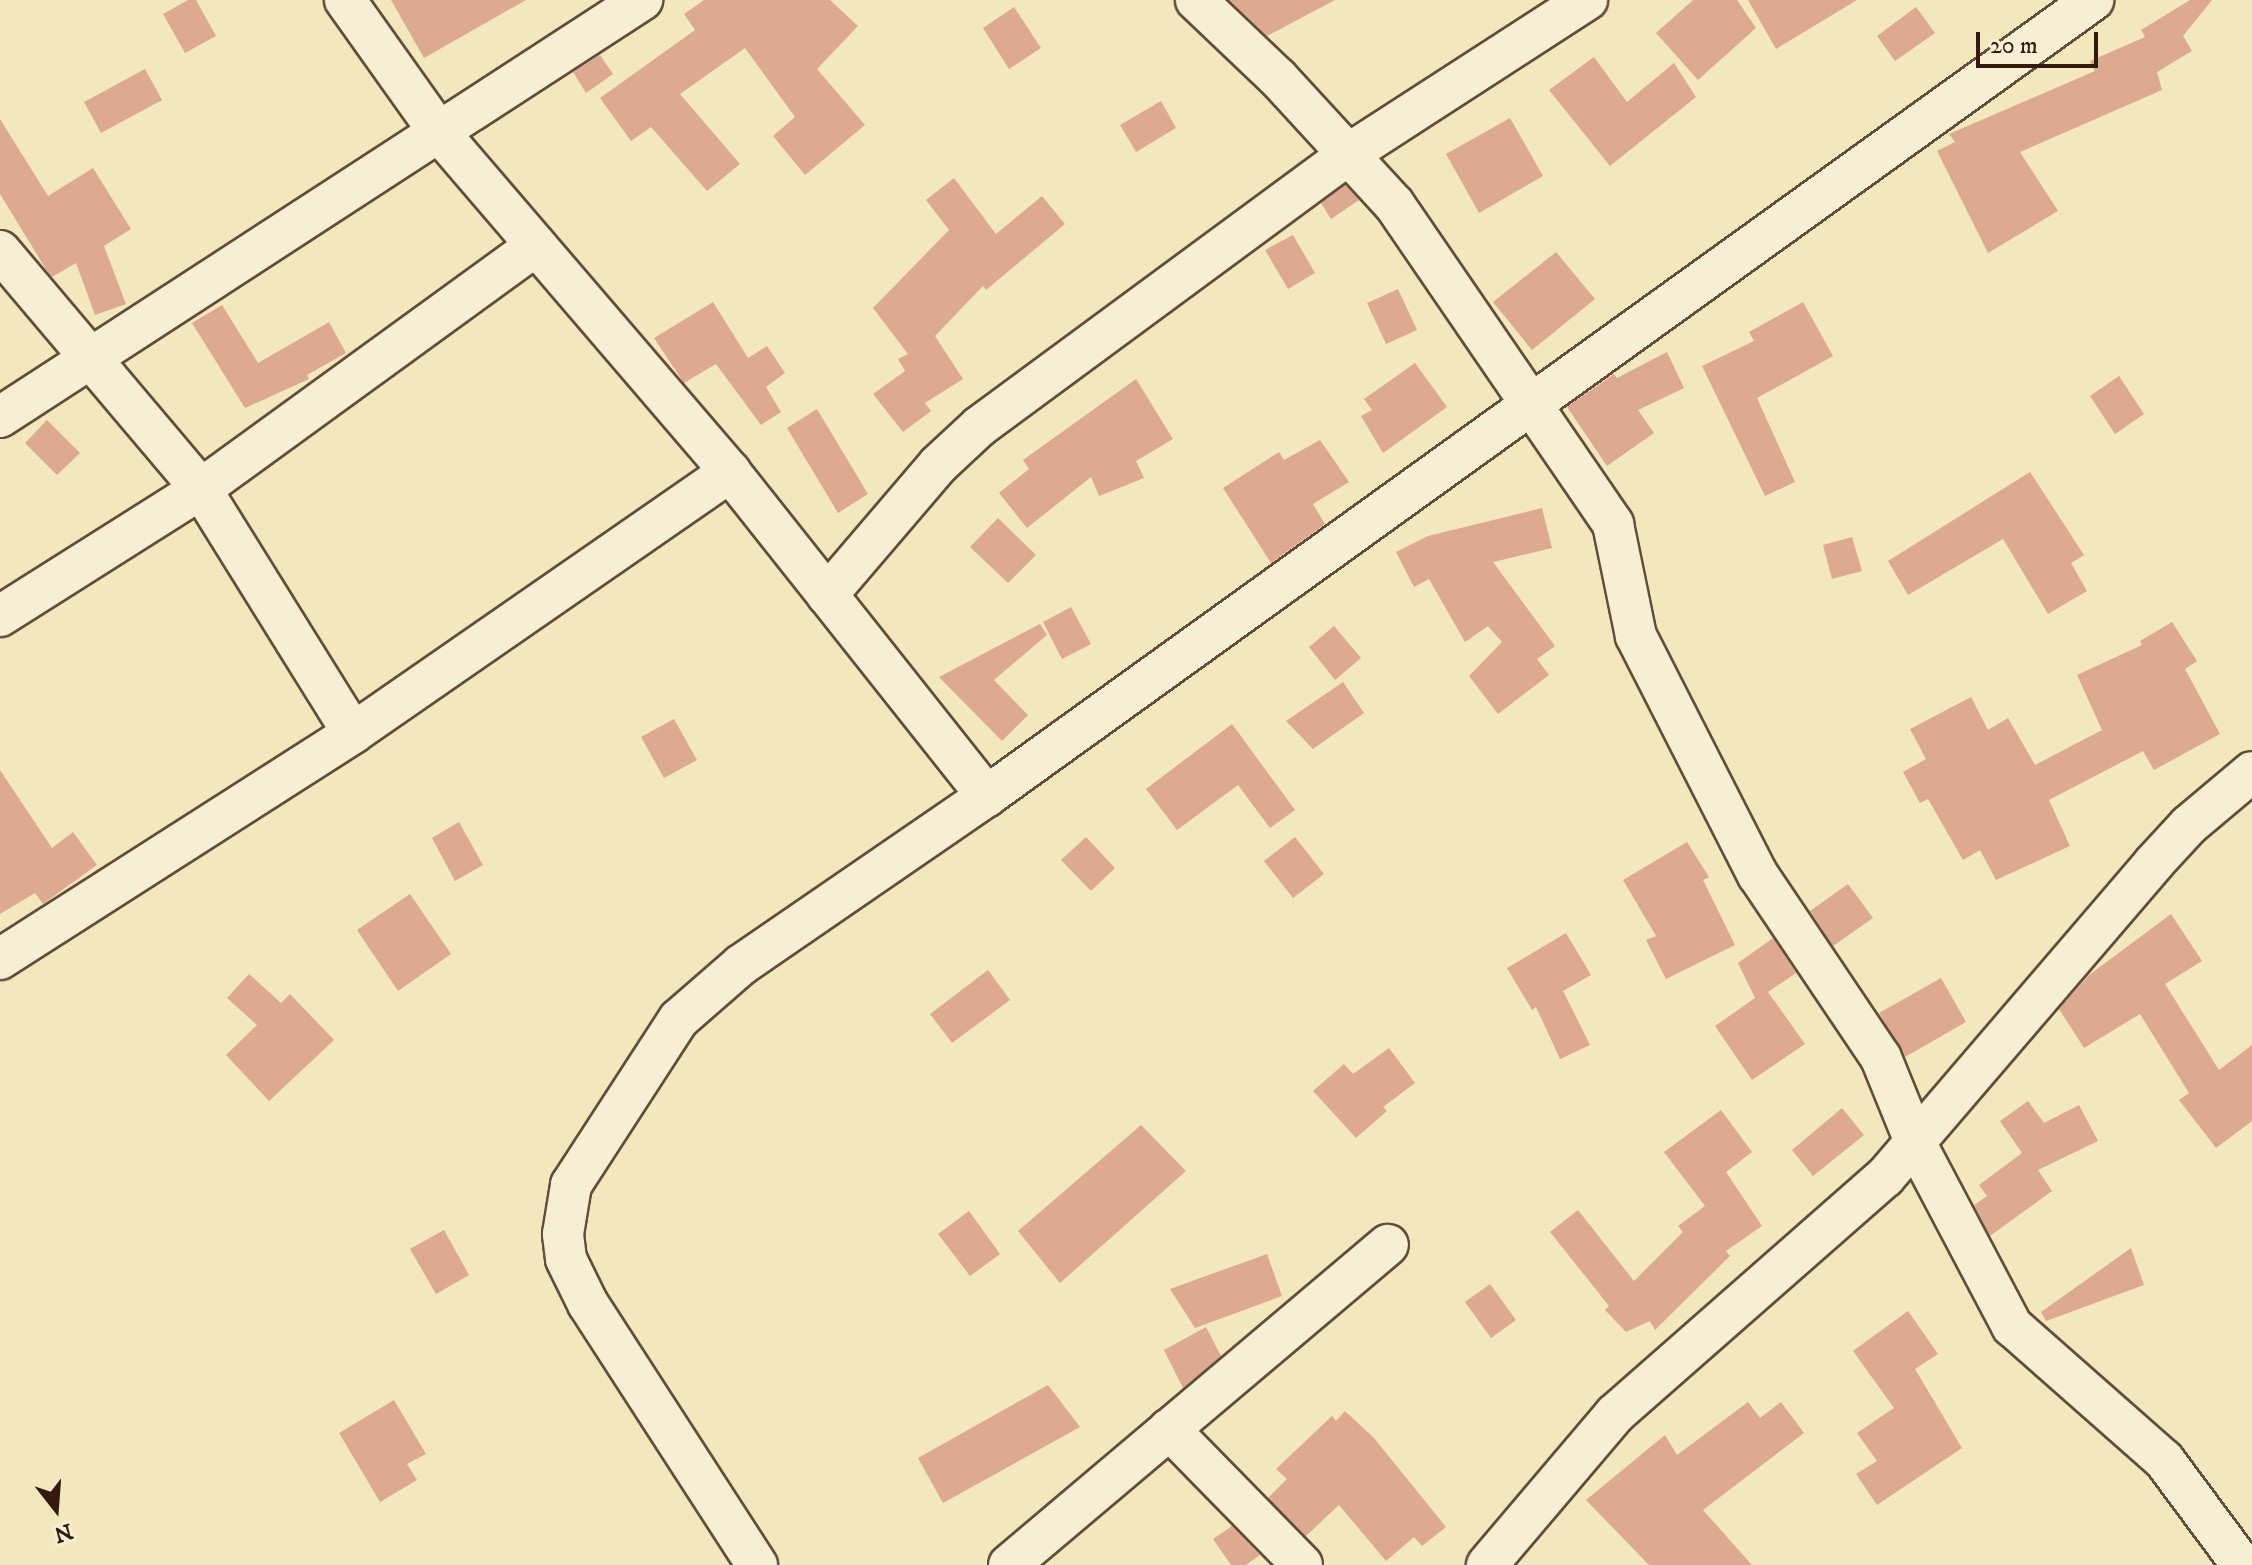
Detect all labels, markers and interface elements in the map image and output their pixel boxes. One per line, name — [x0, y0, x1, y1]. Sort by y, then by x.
scale bar — [1980, 16, 2102, 66]
text: 20 m — [1990, 31, 2038, 61]
north arrow — [16, 1469, 96, 1549]
text: N — [51, 1517, 76, 1548]

